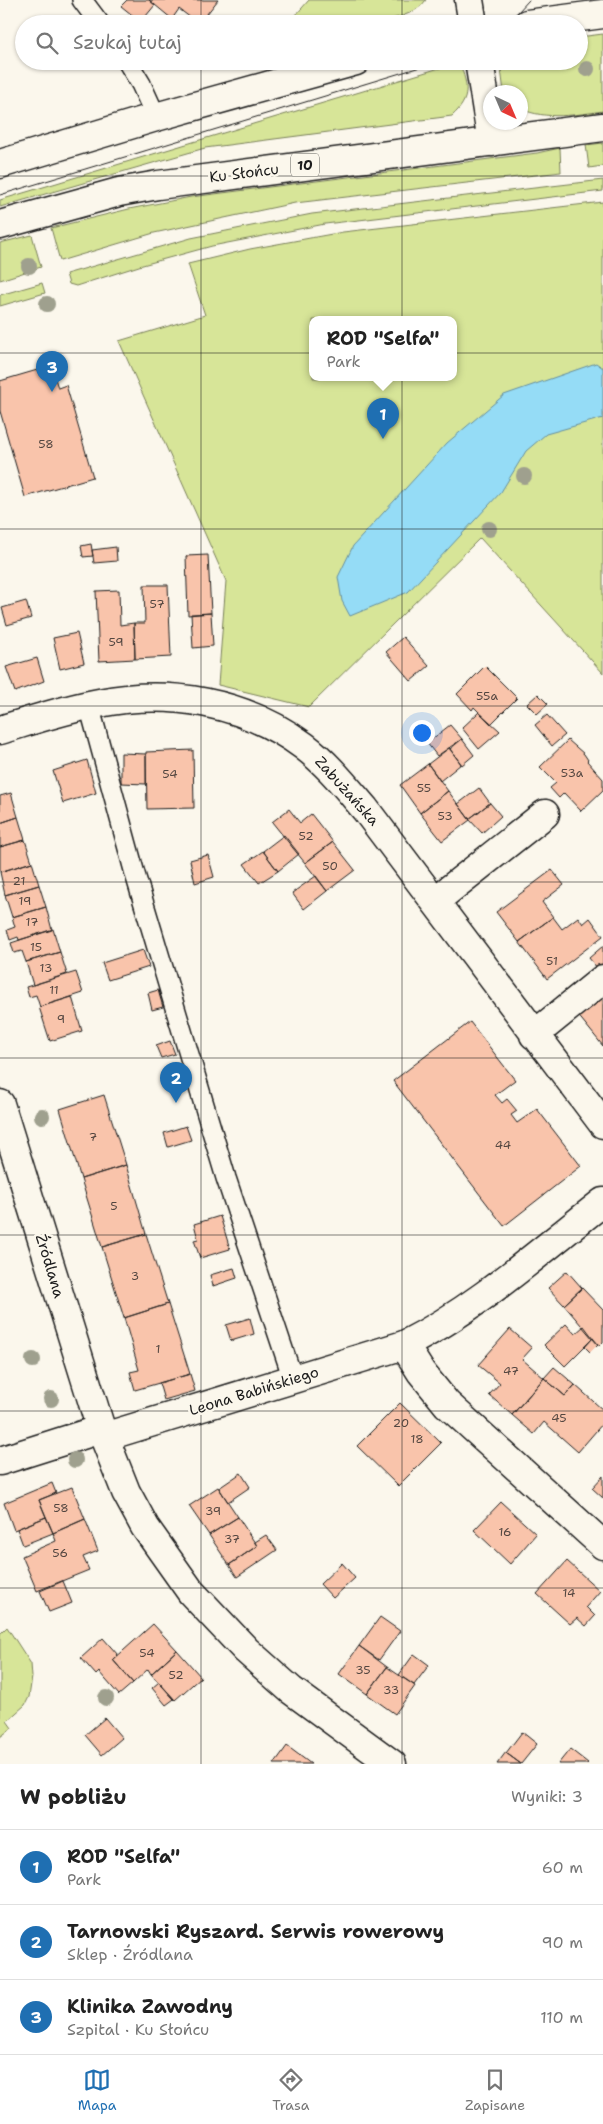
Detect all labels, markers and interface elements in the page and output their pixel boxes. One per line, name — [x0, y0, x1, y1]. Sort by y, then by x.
search box — [15, 15, 588, 70]
icon: search — [33, 29, 61, 57]
text: Szukaj tutaj — [73, 30, 182, 55]
north arrow — [483, 85, 528, 130]
road number: 10 — [291, 154, 319, 176]
street label: Ku Słońcu — [208, 159, 280, 187]
popup — [309, 316, 457, 381]
text: ROD "Selfa" — [326, 326, 440, 351]
pin: 3 — [36, 351, 68, 392]
text: Park — [326, 351, 361, 372]
pin: 1 — [367, 398, 399, 439]
house number: 58 — [38, 436, 54, 452]
house number: 57 — [149, 596, 165, 612]
house number: 59 — [108, 634, 124, 650]
house number: 55a — [476, 688, 498, 704]
your location — [409, 720, 435, 746]
street label: Zabużańska — [310, 752, 384, 830]
house number: 53a — [561, 765, 584, 781]
house number: 54 — [162, 766, 178, 782]
house number: 55 — [417, 780, 431, 796]
house number: 53 — [437, 808, 453, 824]
house number: 52 — [298, 828, 314, 844]
house number: 50 — [322, 858, 338, 874]
house number: 21 — [13, 873, 25, 889]
house number: 19 — [19, 893, 31, 909]
house number: 17 — [26, 914, 38, 930]
house number: 15 — [30, 939, 42, 955]
house number: 51 — [546, 953, 558, 969]
house number: 13 — [40, 960, 52, 976]
house number: 11 — [49, 982, 59, 998]
house number: 9 — [57, 1011, 65, 1027]
pin: 2 — [160, 1062, 192, 1103]
house number: 7 — [89, 1129, 97, 1145]
house number: 44 — [495, 1137, 511, 1153]
house number: 5 — [110, 1198, 118, 1214]
street label: Źródlana — [31, 1231, 70, 1301]
house number: 3 — [131, 1268, 139, 1284]
house number: 1 — [155, 1341, 161, 1357]
street label: Leona Babińskiego — [187, 1362, 321, 1420]
house number: 47 — [503, 1363, 519, 1379]
house number: 45 — [551, 1410, 567, 1426]
house number: 20 — [393, 1415, 409, 1431]
house number: 18 — [410, 1431, 424, 1447]
house number: 58 — [53, 1500, 69, 1516]
house number: 39 — [205, 1503, 221, 1519]
house number: 16 — [498, 1524, 512, 1540]
house number: 37 — [224, 1531, 240, 1547]
house number: 56 — [52, 1545, 68, 1561]
house number: 14 — [563, 1585, 575, 1601]
house number: 54 — [139, 1645, 155, 1661]
house number: 35 — [355, 1662, 371, 1678]
house number: 52 — [168, 1667, 184, 1683]
house number: 33 — [383, 1682, 399, 1698]
text: W pobliżu — [20, 1783, 127, 1811]
text: Wyniki: 3 — [511, 1786, 583, 1807]
text: ROD "Selfa" — [67, 1844, 180, 1869]
text: 1 — [32, 1857, 40, 1878]
text: 60 m — [542, 1857, 583, 1878]
text: Park — [67, 1869, 101, 1890]
text: Tarnowski Ryszard. Serwis rowerowy — [67, 1919, 444, 1944]
text: 2 — [30, 1932, 42, 1953]
text: 90 m — [542, 1932, 583, 1953]
text: Sklep · Źródlana — [67, 1944, 193, 1965]
text: Klinika Zawodny — [67, 1994, 233, 2019]
text: 3 — [30, 2007, 42, 2028]
text: 110 m — [540, 2007, 583, 2028]
text: Szpital · Ku Słońcu — [67, 2019, 209, 2040]
tab: Mapa — [78, 2066, 117, 2114]
tab: Trasa — [272, 2066, 309, 2114]
tab: Zapisane — [465, 2066, 525, 2114]

